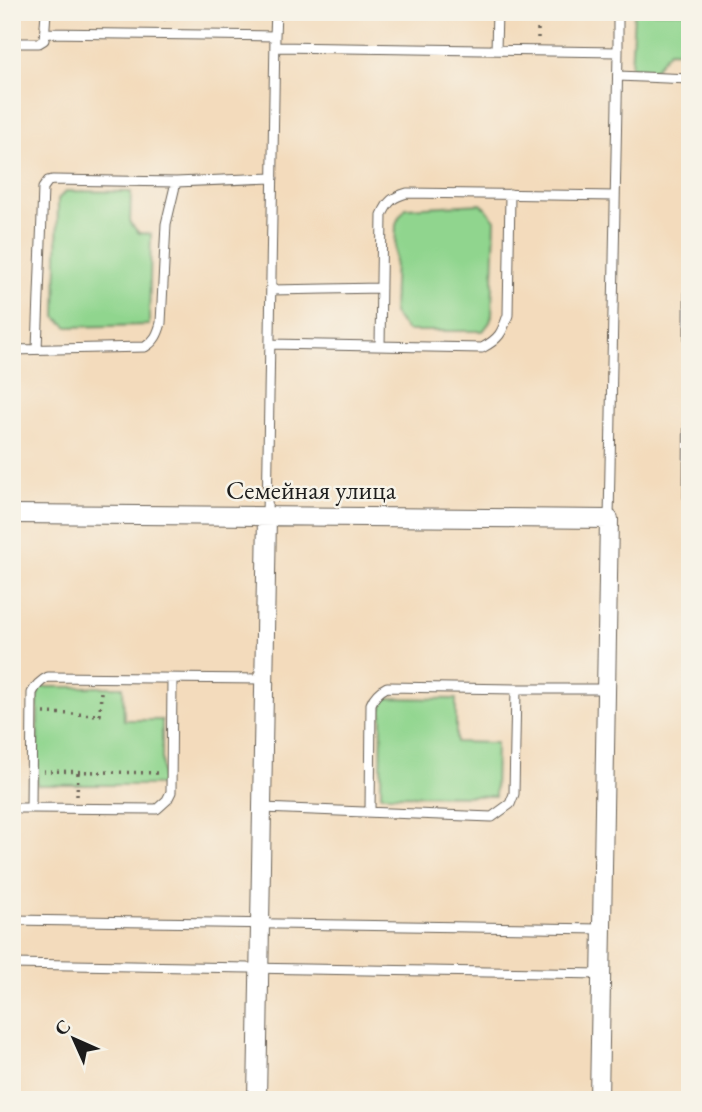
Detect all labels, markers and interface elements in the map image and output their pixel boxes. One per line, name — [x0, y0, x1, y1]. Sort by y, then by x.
street label: Семейная улица — [226, 473, 397, 507]
north arrow — [38, 1004, 108, 1074]
text: С — [49, 1014, 76, 1041]

